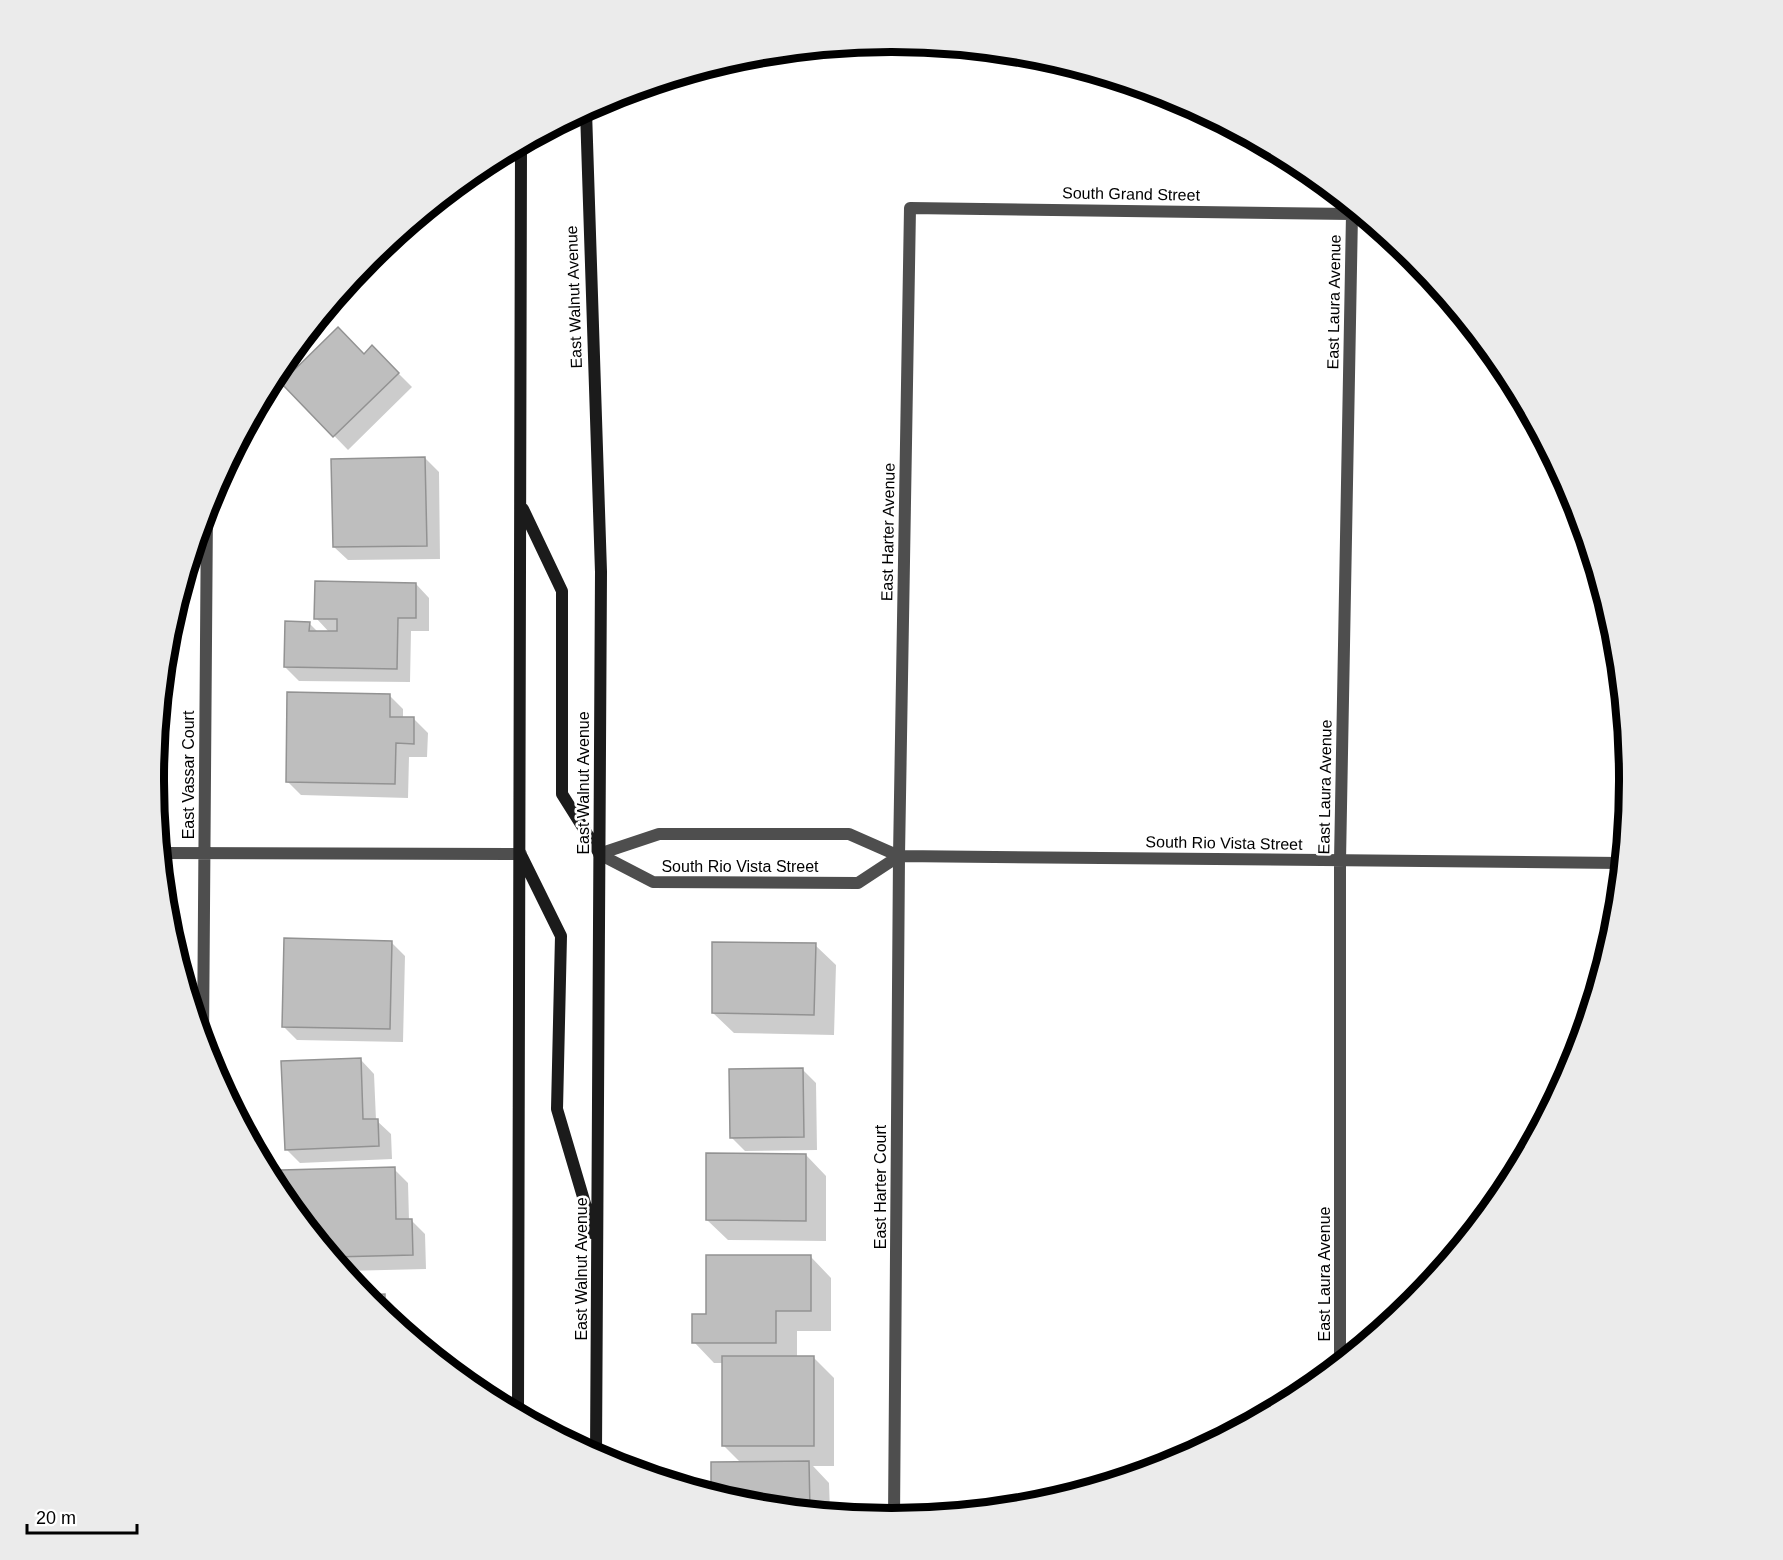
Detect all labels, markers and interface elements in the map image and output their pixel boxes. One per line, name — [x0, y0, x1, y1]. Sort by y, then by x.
street label: South Grand Street — [1062, 184, 1201, 204]
street label: East Walnut Avenue — [563, 225, 585, 369]
street label: East Laura Avenue — [1324, 234, 1344, 370]
street label: East Harter Avenue — [878, 463, 898, 601]
street label: East Vassar Court — [180, 710, 197, 839]
street label: East Walnut Avenue — [575, 711, 592, 855]
street label: East Laura Avenue — [1315, 719, 1335, 855]
street label: South Rio Vista Street — [1145, 833, 1303, 853]
street label: South Rio Vista Street — [661, 858, 819, 875]
street label: East Harter Court — [872, 1124, 889, 1249]
street label: East Walnut Avenue — [573, 1197, 590, 1341]
street label: East Laura Avenue — [1316, 1206, 1333, 1341]
scale bar — [27, 1497, 136, 1535]
text: 20 m — [36, 1508, 76, 1528]

